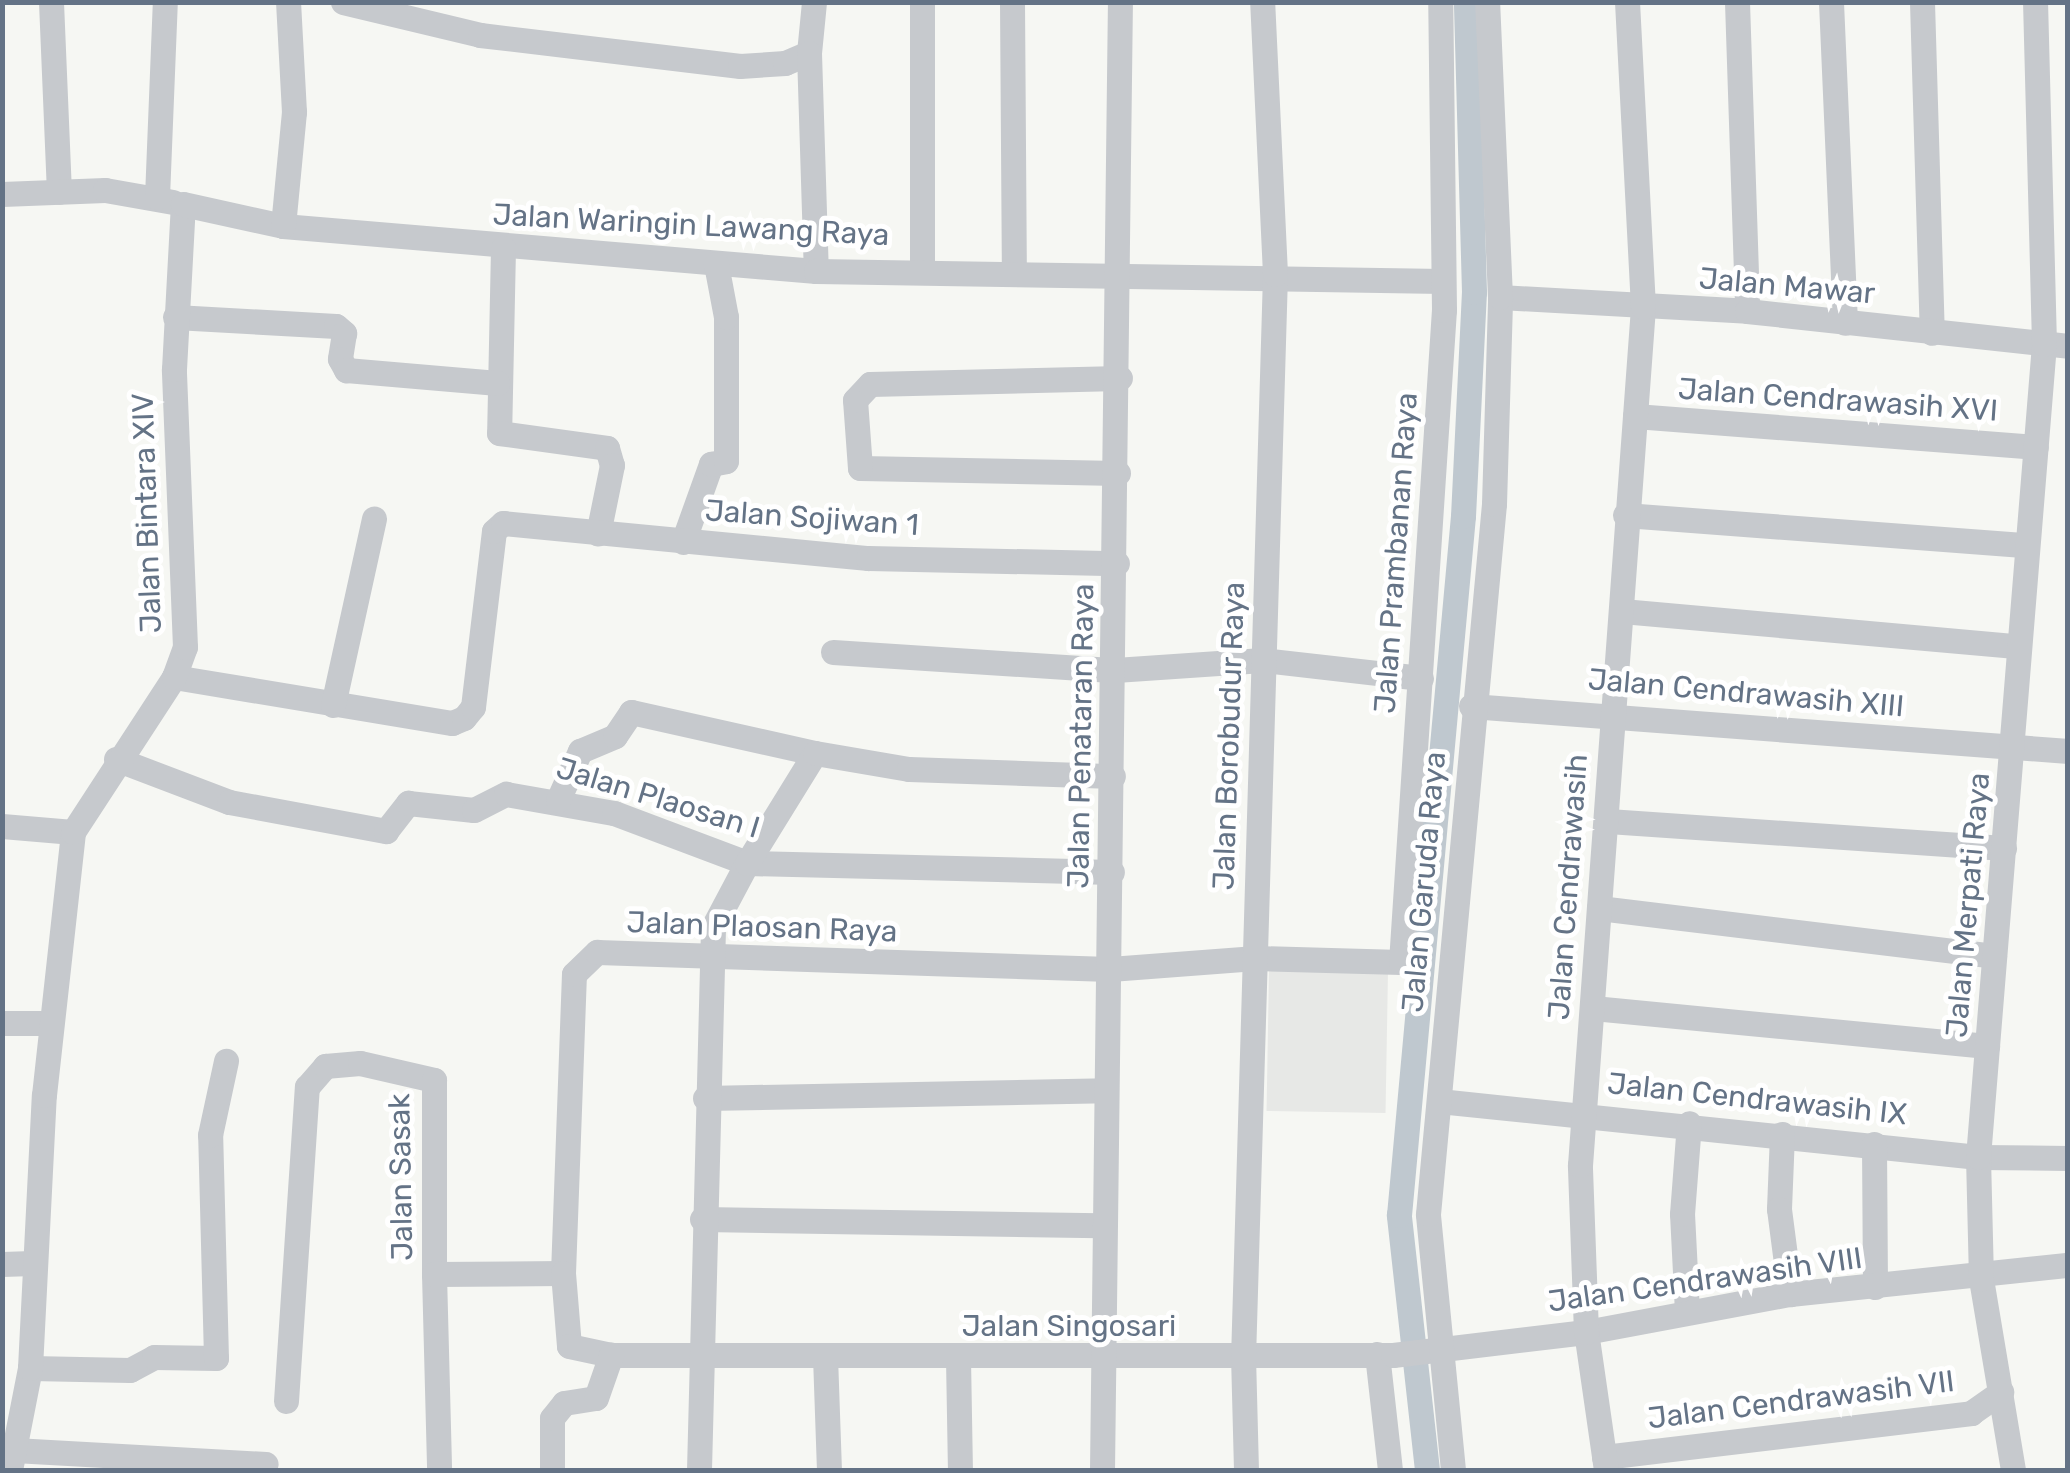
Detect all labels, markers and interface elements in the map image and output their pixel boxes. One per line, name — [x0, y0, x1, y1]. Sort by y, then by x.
street label: Jalan Waringin Lawang Raya — [491, 197, 891, 253]
street label: Jalan Mawar — [1697, 260, 1877, 312]
street label: Jalan Cendrawasih XVI — [1677, 371, 1999, 429]
street label: Jalan Prambanan Raya — [1367, 391, 1425, 715]
street label: Jalan Bintara XIV — [125, 392, 169, 634]
street label: Jalan Sojiwan 1 — [704, 493, 920, 543]
street label: Jalan Borobudur Raya — [1206, 581, 1252, 891]
street label: Jalan Penataran Raya — [1060, 583, 1102, 889]
street label: Jalan Cendrawasih XIII — [1586, 661, 1906, 725]
street label: Jalan Plaosan I — [552, 750, 764, 846]
street label: Jalan Garuda Raya — [1395, 750, 1453, 1014]
street label: Jalan Cendrawasih — [1541, 753, 1595, 1021]
street label: Jalan Merpati Raya — [1938, 771, 1998, 1039]
street label: Jalan Plaosan Raya — [626, 904, 898, 950]
street label: Jalan Cendrawasih IX — [1606, 1065, 1908, 1133]
street label: Jalan Sasak — [382, 1093, 420, 1261]
street label: Jalan Cendrawasih VIII — [1545, 1240, 1865, 1320]
street label: Jalan Singosari — [962, 1308, 1176, 1344]
street label: Jalan Cendrawasih VII — [1645, 1363, 1957, 1437]

